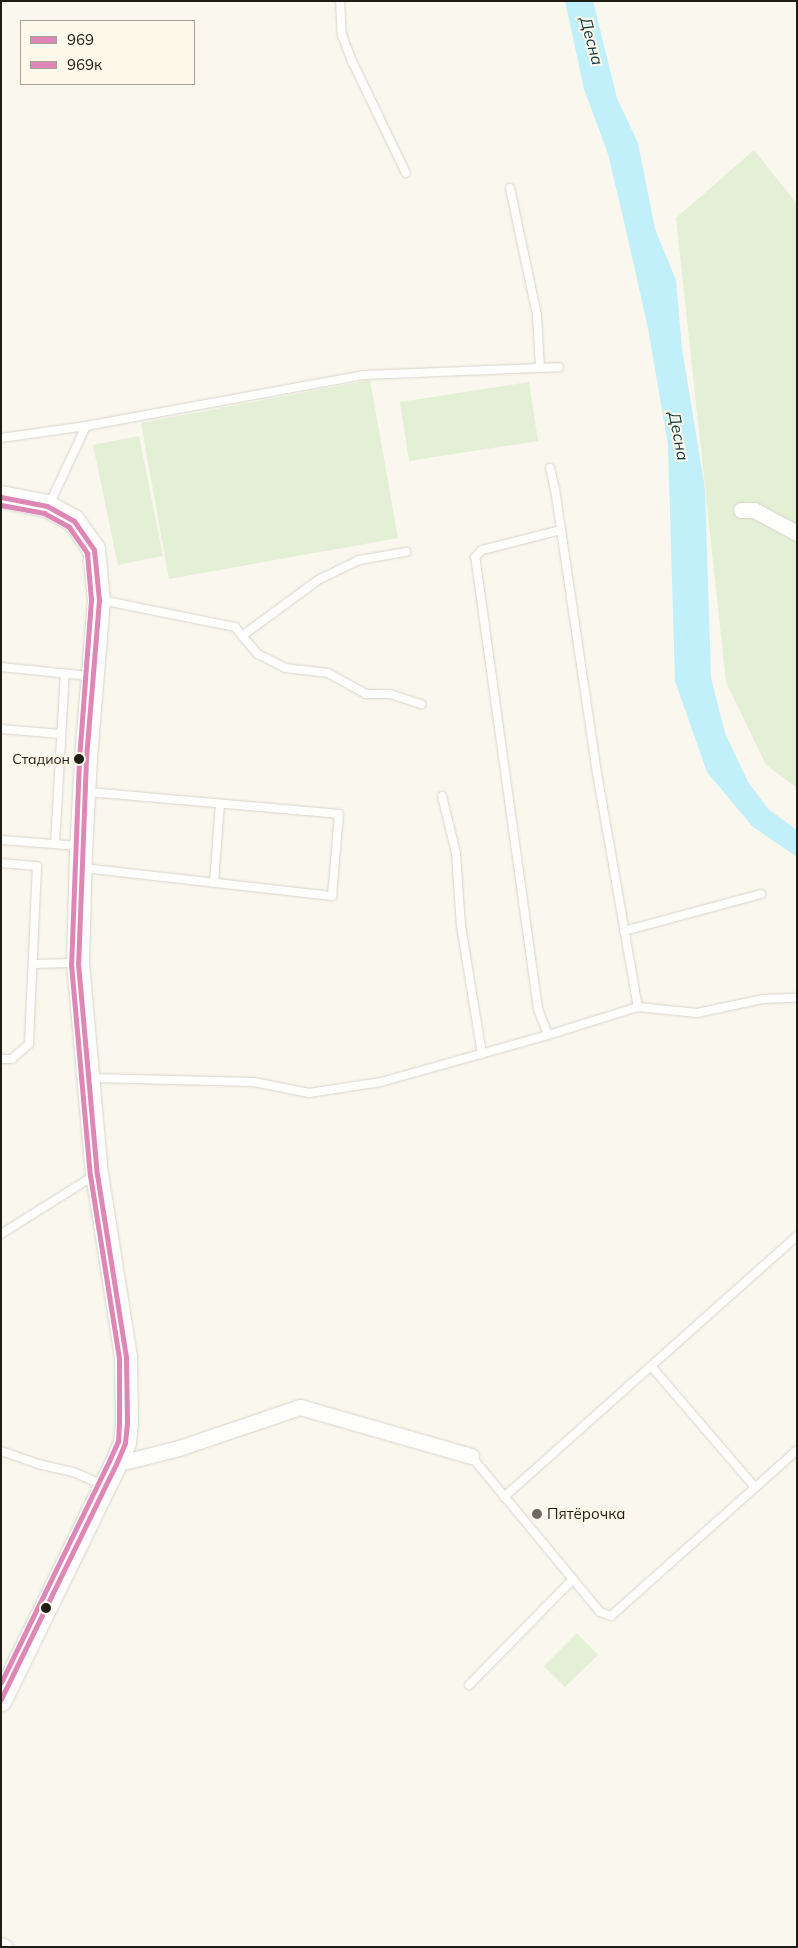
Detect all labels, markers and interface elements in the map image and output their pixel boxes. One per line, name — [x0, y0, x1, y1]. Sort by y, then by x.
water label: Десна — [576, 15, 608, 67]
legend — [20, 20, 195, 85]
text: 969 — [67, 30, 94, 49]
text: 969к — [67, 55, 102, 74]
water label: Десна — [665, 410, 693, 462]
place label: Стадион — [12, 751, 70, 767]
marker: Стадион — [74, 754, 84, 764]
place label: Пятёрочка — [547, 1505, 625, 1523]
marker: Пятёрочка — [531, 1508, 543, 1520]
unlabelled marker — [41, 1603, 51, 1613]

